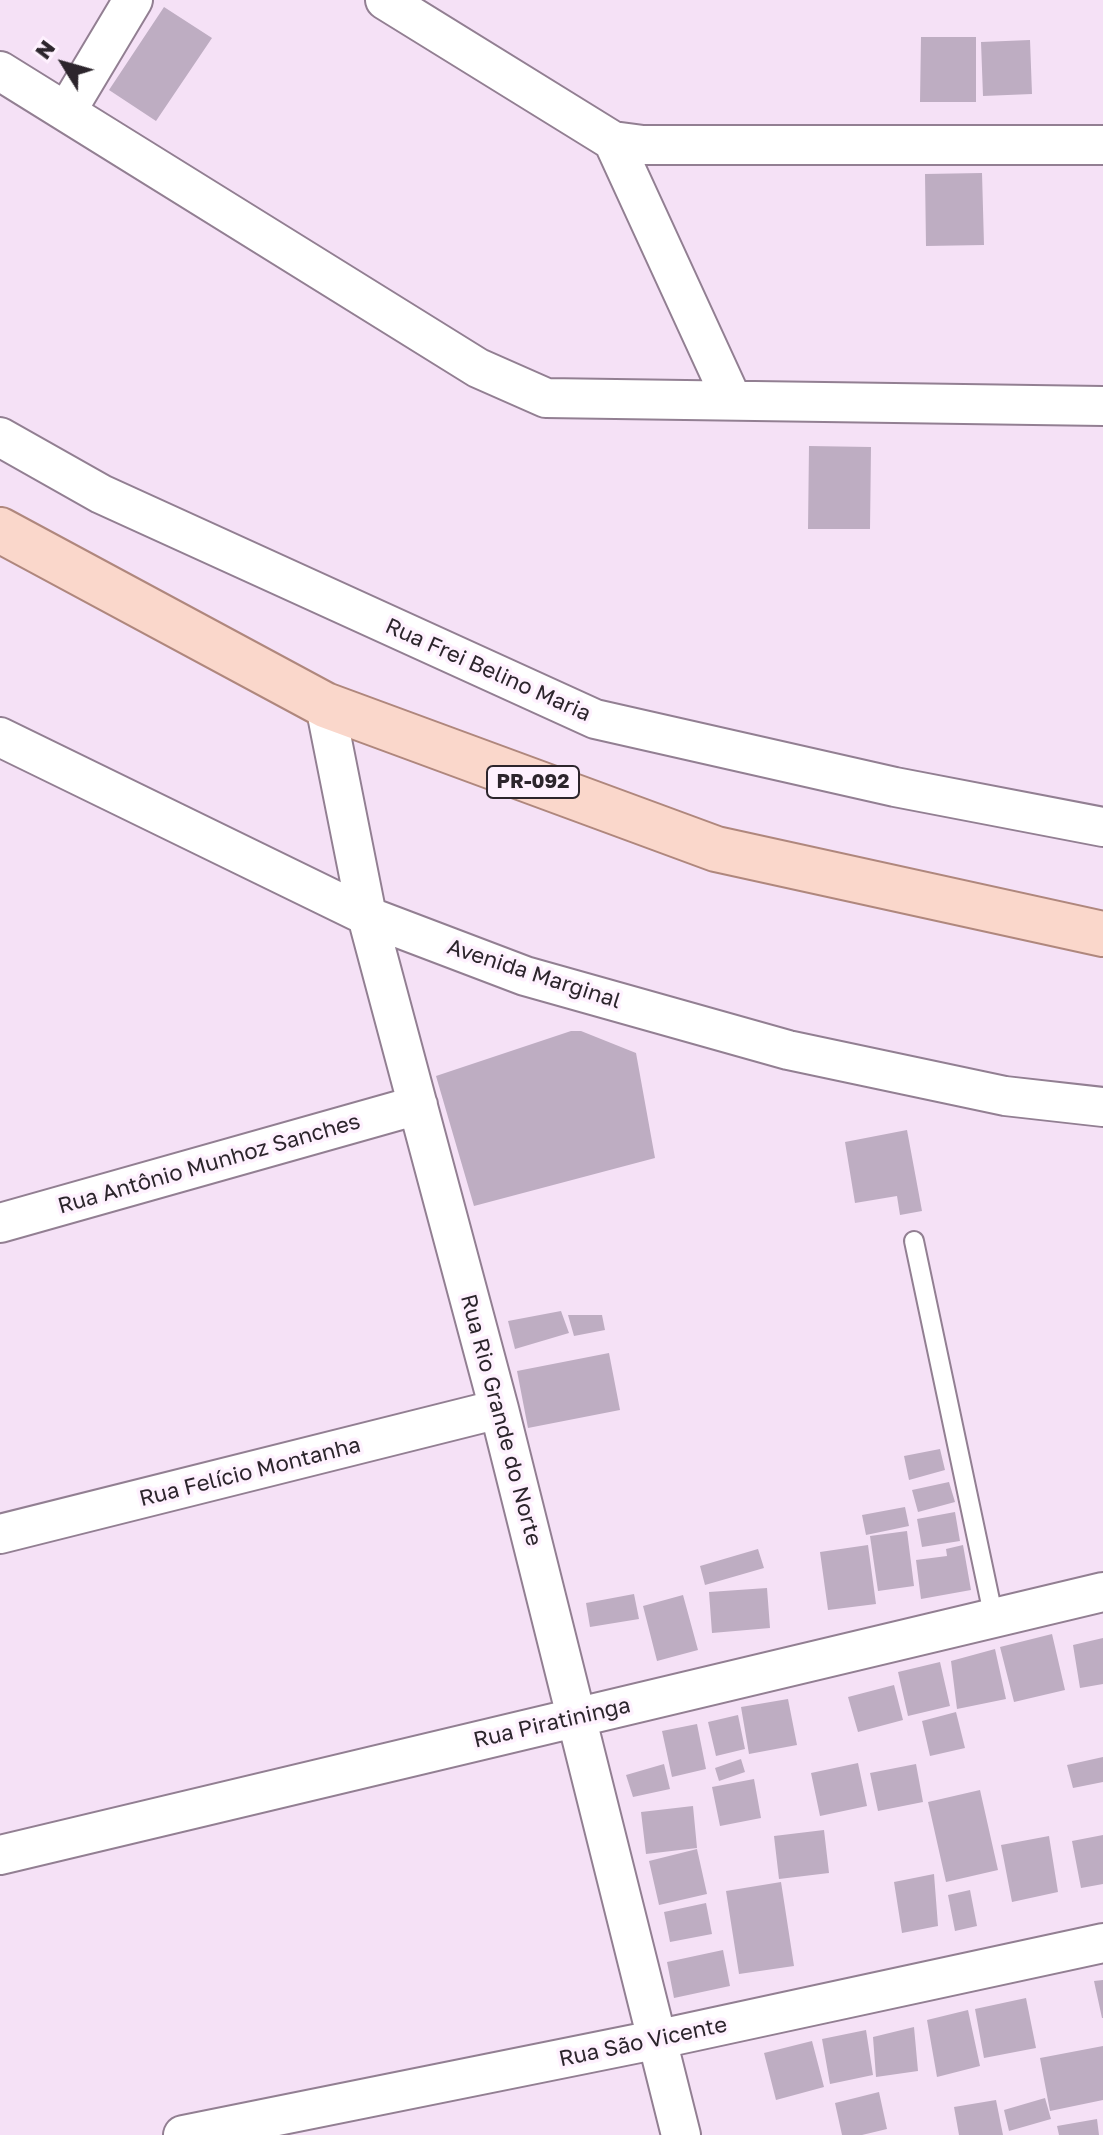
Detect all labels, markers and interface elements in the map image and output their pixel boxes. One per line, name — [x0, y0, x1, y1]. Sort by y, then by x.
north arrow — [24, 24, 104, 104]
text: N — [29, 34, 60, 64]
street label: Rua Frei Belino Maria — [381, 613, 595, 727]
road number: PR-092 — [487, 766, 579, 798]
street label: Avenida Marginal — [444, 933, 624, 1015]
street label: Rua Antônio Munhoz Sanches — [55, 1108, 363, 1220]
street label: Rua Rio Grande do Norte — [455, 1291, 547, 1549]
street label: Rua Felício Montanha — [137, 1432, 363, 1512]
street label: Rua Piratininga — [471, 1692, 633, 1754]
street label: Rua São Vicente — [557, 2011, 729, 2073]

